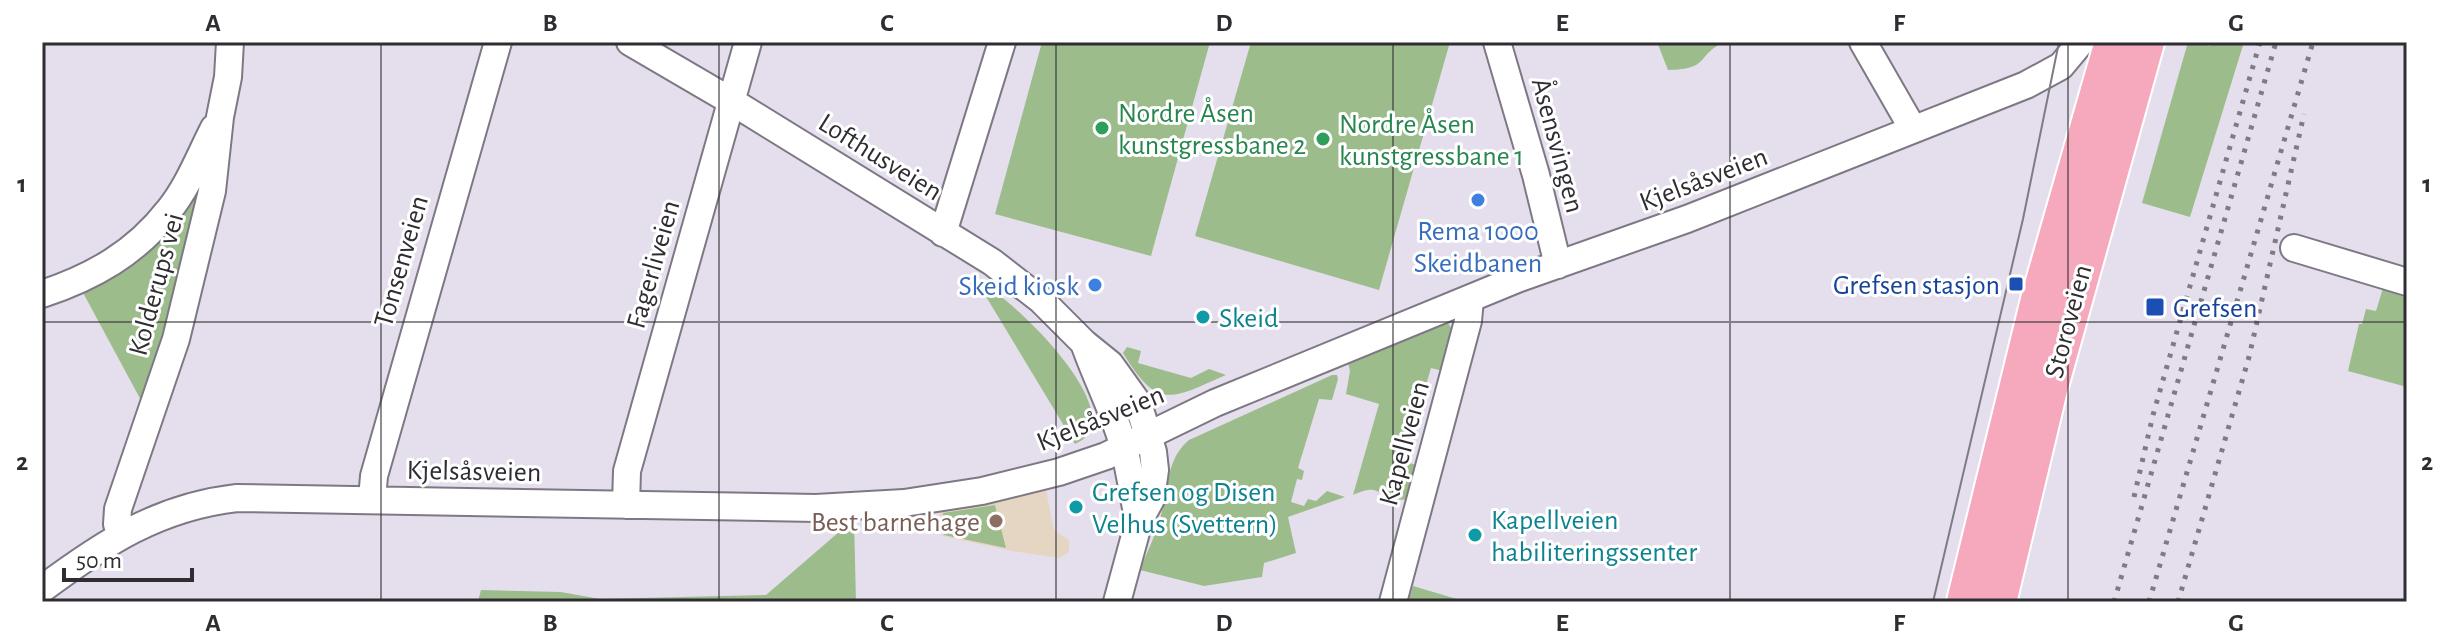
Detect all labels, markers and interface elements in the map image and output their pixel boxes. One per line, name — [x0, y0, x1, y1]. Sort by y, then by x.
text: A — [205, 10, 221, 36]
text: B — [542, 10, 558, 36]
text: C — [880, 10, 894, 36]
text: D — [1215, 10, 1233, 36]
text: E — [1555, 10, 1569, 36]
text: F — [1893, 10, 1906, 36]
text: G — [2228, 10, 2244, 36]
street label: Åsensvingen — [1526, 74, 1591, 216]
place label: Nordre Åsen kunstgressbane 2 — [1118, 97, 1306, 160]
place label: Nordre Åsen kunstgressbane 1 — [1339, 108, 1524, 171]
street label: Lofthusveien — [813, 109, 947, 207]
marker: Nordre Åsen kunstgressbane 2 — [1093, 119, 1111, 137]
marker: Nordre Åsen kunstgressbane 1 — [1314, 130, 1332, 148]
street label: Kjelsåsveien — [1636, 143, 1772, 217]
text: 1 — [17, 171, 27, 197]
text: 1 — [2422, 171, 2432, 197]
marker: Rema 1000 Skeidbanen — [1469, 191, 1487, 209]
street label: Tonsenveien — [370, 193, 434, 331]
street label: Fagerliveien — [622, 197, 686, 332]
street label: Kolderups vei — [124, 210, 189, 359]
place label: Rema 1000 Skeidbanen — [1414, 218, 1542, 278]
street label: Storoveien — [2040, 262, 2097, 381]
place label: Grefsen stasjon — [1833, 272, 2000, 300]
place label: Skeid kiosk — [959, 273, 1079, 301]
marker: Grefsen stasjon — [2007, 275, 2025, 293]
marker: Skeid kiosk — [1086, 276, 1104, 294]
place label: Grefsen — [2173, 295, 2257, 323]
marker: Grefsen — [2144, 296, 2166, 318]
place label: Skeid — [1219, 305, 1278, 333]
marker: Skeid — [1194, 308, 1212, 326]
street label: Kapellveien — [1375, 378, 1435, 509]
street label: Kjelsåsveien — [1033, 381, 1168, 457]
text: 2 — [16, 449, 28, 475]
text: 2 — [2421, 449, 2433, 475]
street label: Kjelsåsveien — [406, 457, 542, 487]
place label: Grefsen og Disen Velhus (Svettern) — [1092, 479, 1278, 539]
marker: Grefsen og Disen Velhus (Svettern) — [1067, 498, 1085, 516]
place label: Kapellveien habiliteringssenter — [1491, 507, 1697, 567]
place label: Best barnehage — [811, 509, 980, 537]
marker: Best barnehage — [987, 512, 1005, 530]
marker: Kapellveien habiliteringssenter — [1466, 526, 1484, 544]
scale bar — [64, 532, 192, 582]
text: 50 m — [76, 549, 122, 573]
text: A — [205, 610, 221, 636]
text: B — [542, 610, 558, 636]
text: C — [880, 610, 894, 636]
text: D — [1215, 610, 1233, 636]
text: E — [1555, 610, 1569, 636]
text: F — [1893, 610, 1906, 636]
text: G — [2228, 610, 2244, 636]

